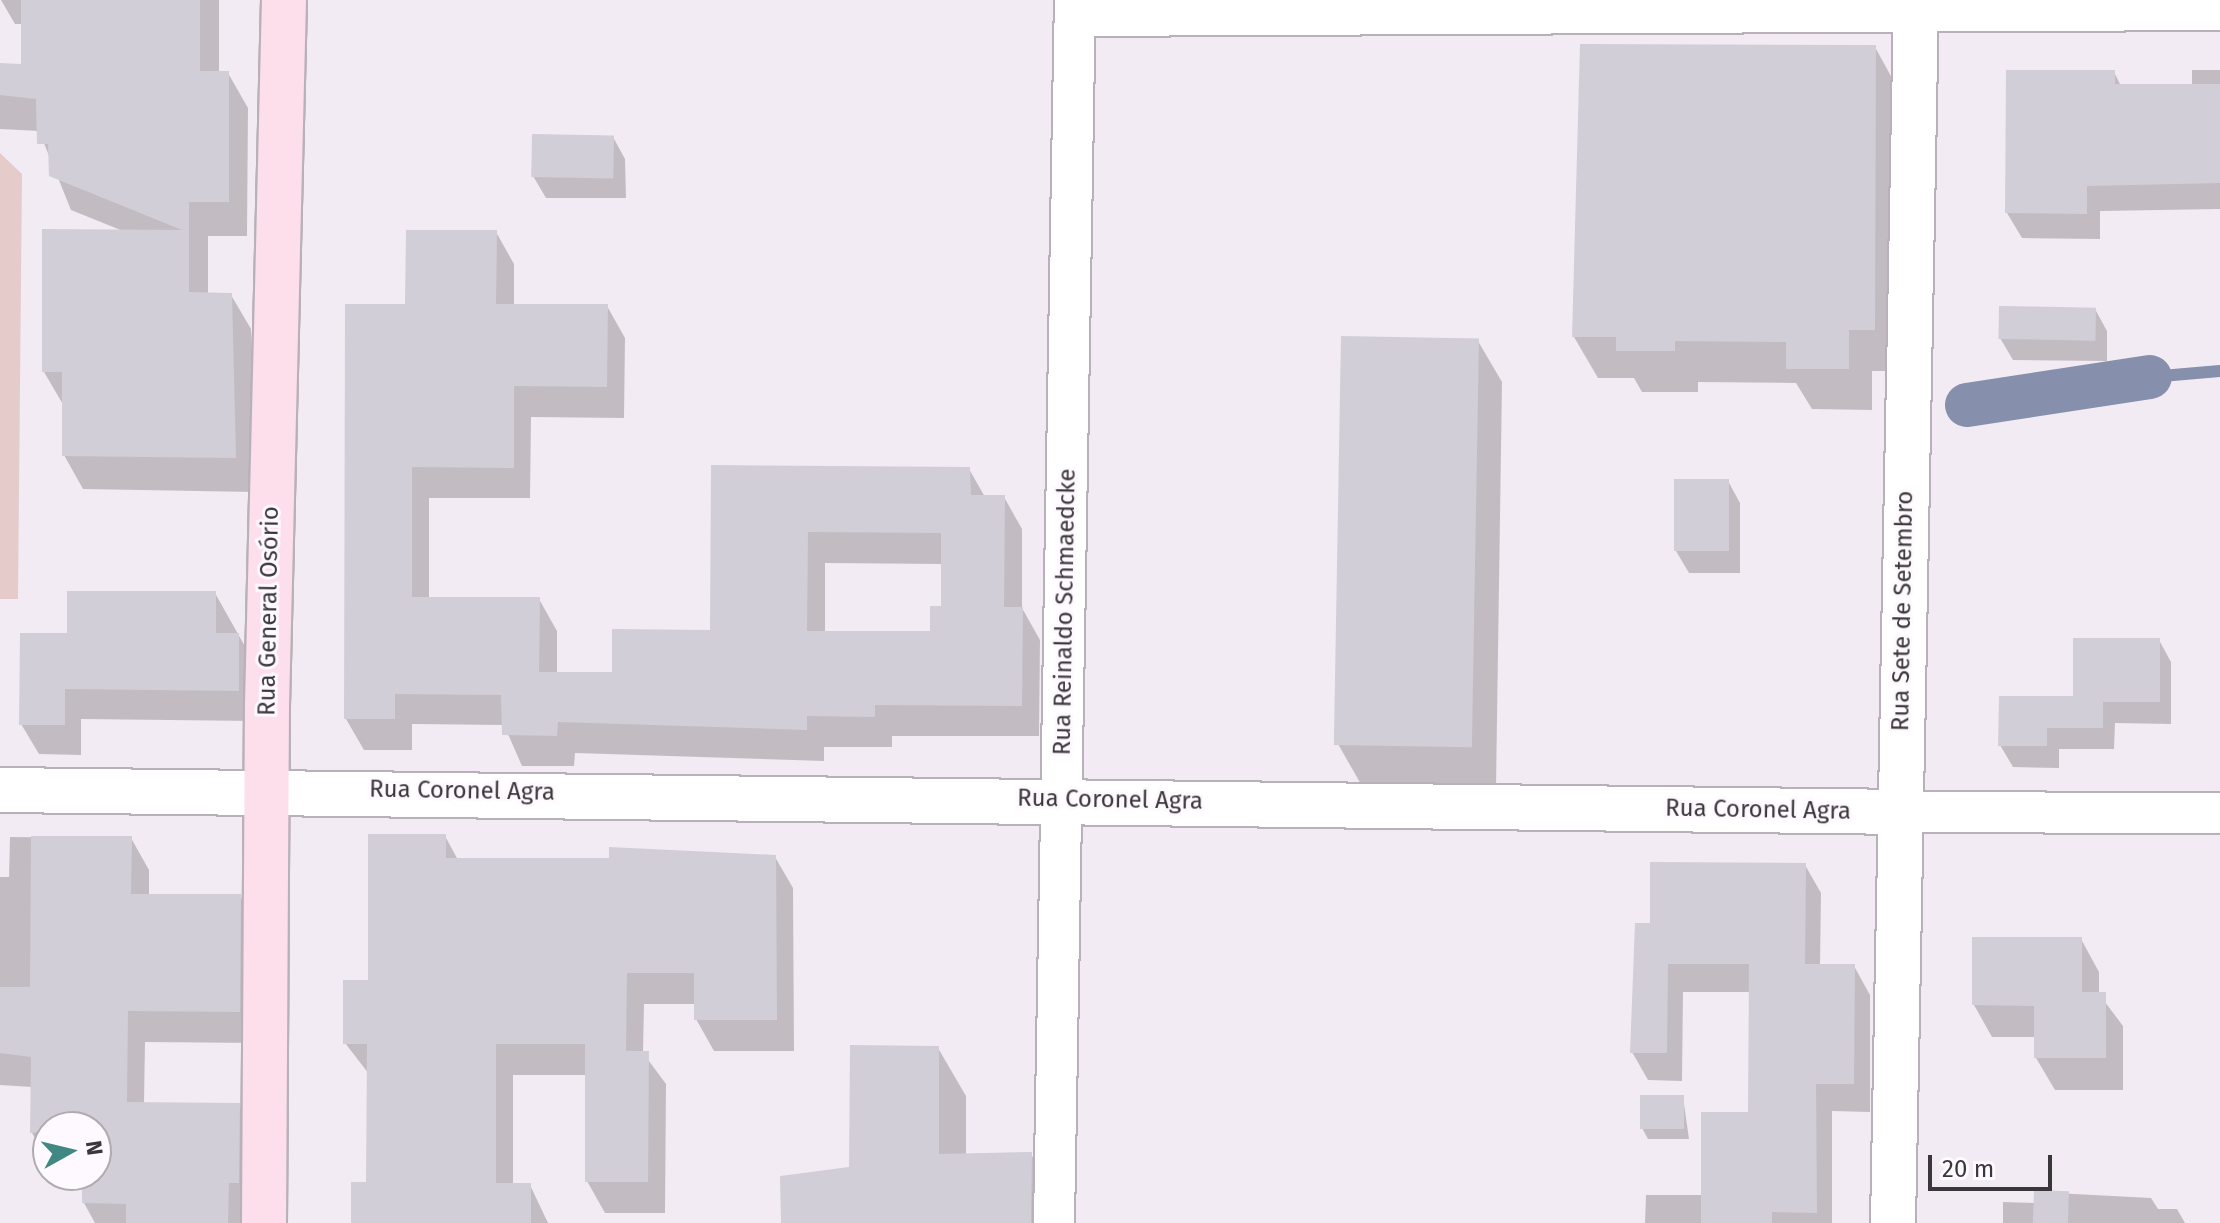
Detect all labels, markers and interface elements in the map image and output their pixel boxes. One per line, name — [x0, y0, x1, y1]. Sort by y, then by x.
street label: Rua Reinaldo Schmaedcke — [1048, 468, 1082, 756]
street label: Rua Sete de Setembro — [1887, 491, 1919, 731]
street label: Rua General Osório — [253, 506, 285, 716]
street label: Rua Coronel Agra — [369, 775, 555, 807]
street label: Rua Coronel Agra — [1017, 784, 1203, 816]
street label: Rua Coronel Agra — [1665, 794, 1851, 826]
north arrow — [32, 1111, 112, 1191]
text: N — [80, 1139, 109, 1157]
scale bar — [1932, 1139, 2056, 1189]
text: 20 m — [1942, 1155, 1994, 1183]

